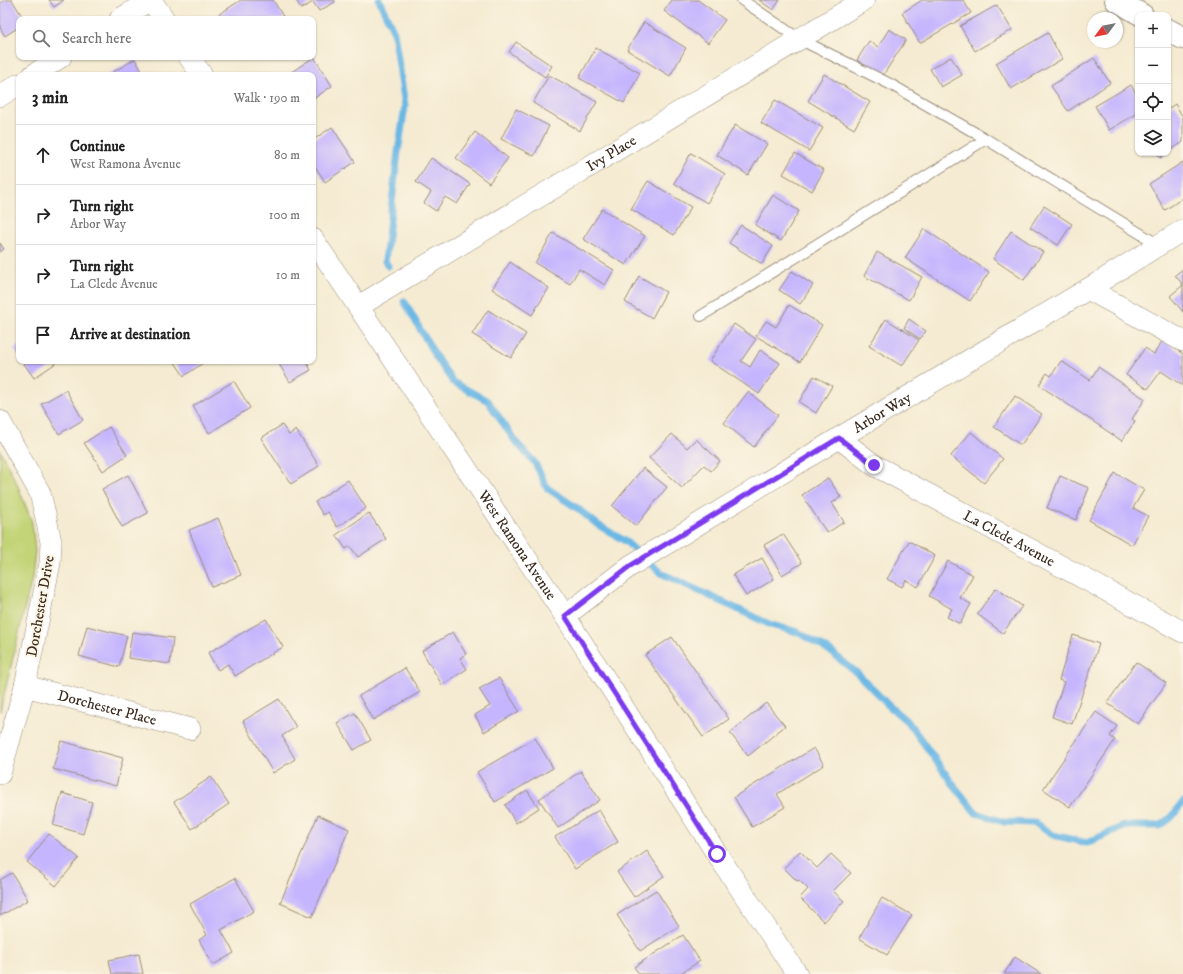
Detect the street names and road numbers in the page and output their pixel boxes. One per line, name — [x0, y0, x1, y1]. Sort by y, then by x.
street label: Ivy Place — [583, 131, 640, 176]
street label: Arbor Way — [850, 388, 915, 438]
street label: West Ramona Avenue — [473, 486, 561, 604]
street label: La Clede Avenue — [960, 506, 1058, 571]
street label: Dorchester Drive — [22, 554, 59, 658]
street label: Dorchester Place — [56, 686, 159, 730]

